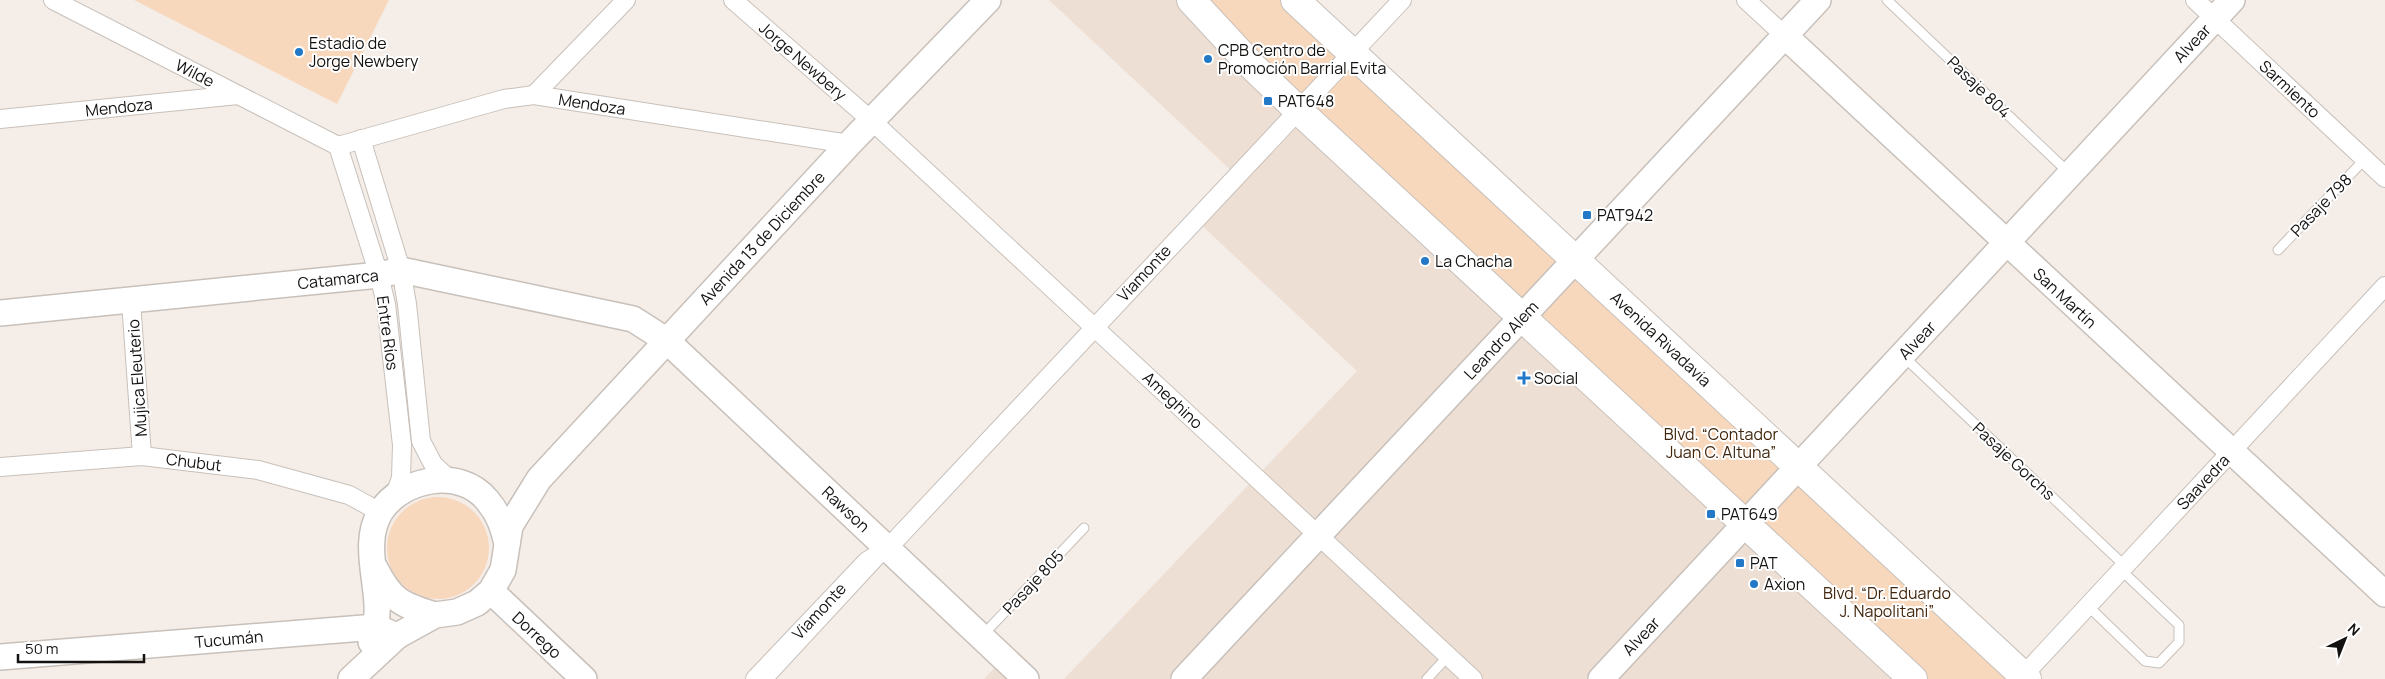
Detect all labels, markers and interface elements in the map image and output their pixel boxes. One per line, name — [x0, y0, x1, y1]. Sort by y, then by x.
street label: Jorge Newbery — [754, 17, 852, 106]
street label: Alvear — [2168, 19, 2216, 67]
place label: Estadio de Jorge Newbery — [309, 32, 419, 72]
place label: CPB Centro de Promoción Barrial Evita — [1218, 39, 1386, 79]
marker: Estadio de Jorge Newbery — [293, 46, 305, 58]
street label: Pasaje 804 — [1942, 51, 2016, 123]
marker: CPB Centro de Promoción Barrial Evita — [1202, 53, 1214, 65]
street label: Wilde — [172, 54, 218, 92]
street label: Sarmiento — [2255, 55, 2325, 123]
street label: Mendoza — [557, 88, 627, 120]
place label: PAT648 — [1278, 90, 1334, 112]
street label: Mendoza — [84, 93, 154, 121]
marker: PAT648 — [1262, 95, 1274, 107]
street label: Avenida 13 de Diciembre — [694, 166, 830, 310]
street label: Pasaje 798 — [2286, 169, 2356, 241]
place label: PAT942 — [1597, 204, 1653, 226]
marker: PAT942 — [1581, 209, 1593, 221]
street label: Viamonte — [1112, 240, 1176, 306]
place label: La Chacha — [1435, 250, 1512, 272]
marker: La Chacha — [1419, 255, 1431, 267]
street label: San Martín — [2029, 263, 2101, 333]
street label: Catamarca — [296, 264, 380, 294]
street label: Avenida Rivadavia — [1606, 286, 1716, 392]
street label: Entre Ríos — [372, 294, 404, 372]
street label: Leandro Alem — [1459, 296, 1543, 384]
street label: Alvear — [1893, 316, 1941, 364]
street label: Mujica Eleuterio — [122, 319, 152, 437]
street label: Ameghino — [1138, 367, 1208, 433]
place label: Social — [1534, 367, 1578, 389]
marker: Social — [1518, 372, 1530, 384]
street label: Pasaje Gorchs — [1968, 417, 2060, 505]
park label: Blvd. “Contador Juan C. Altuna” — [1664, 423, 1778, 463]
street label: Chubut — [165, 448, 223, 476]
street label: Saavedra — [2172, 450, 2234, 514]
street label: Rawson — [817, 481, 875, 537]
place label: PAT649 — [1721, 503, 1778, 525]
marker: PAT649 — [1705, 508, 1717, 520]
street label: Pasaje 805 — [998, 545, 1068, 619]
place label: PAT — [1750, 552, 1778, 574]
marker: PAT — [1734, 557, 1746, 569]
place label: Axion — [1764, 573, 1805, 595]
street label: Viamonte — [787, 578, 851, 644]
marker: Axion — [1748, 578, 1760, 590]
park label: Blvd. “Dr. Eduardo J. Napolitani” — [1823, 582, 1951, 622]
street label: Dorrego — [508, 607, 566, 663]
street label: Alvear — [1617, 612, 1665, 660]
north arrow — [2320, 614, 2370, 664]
text: N — [2344, 619, 2364, 640]
street label: Tucumán — [194, 625, 264, 653]
scale bar — [18, 632, 144, 664]
text: 50 m — [25, 638, 59, 659]

